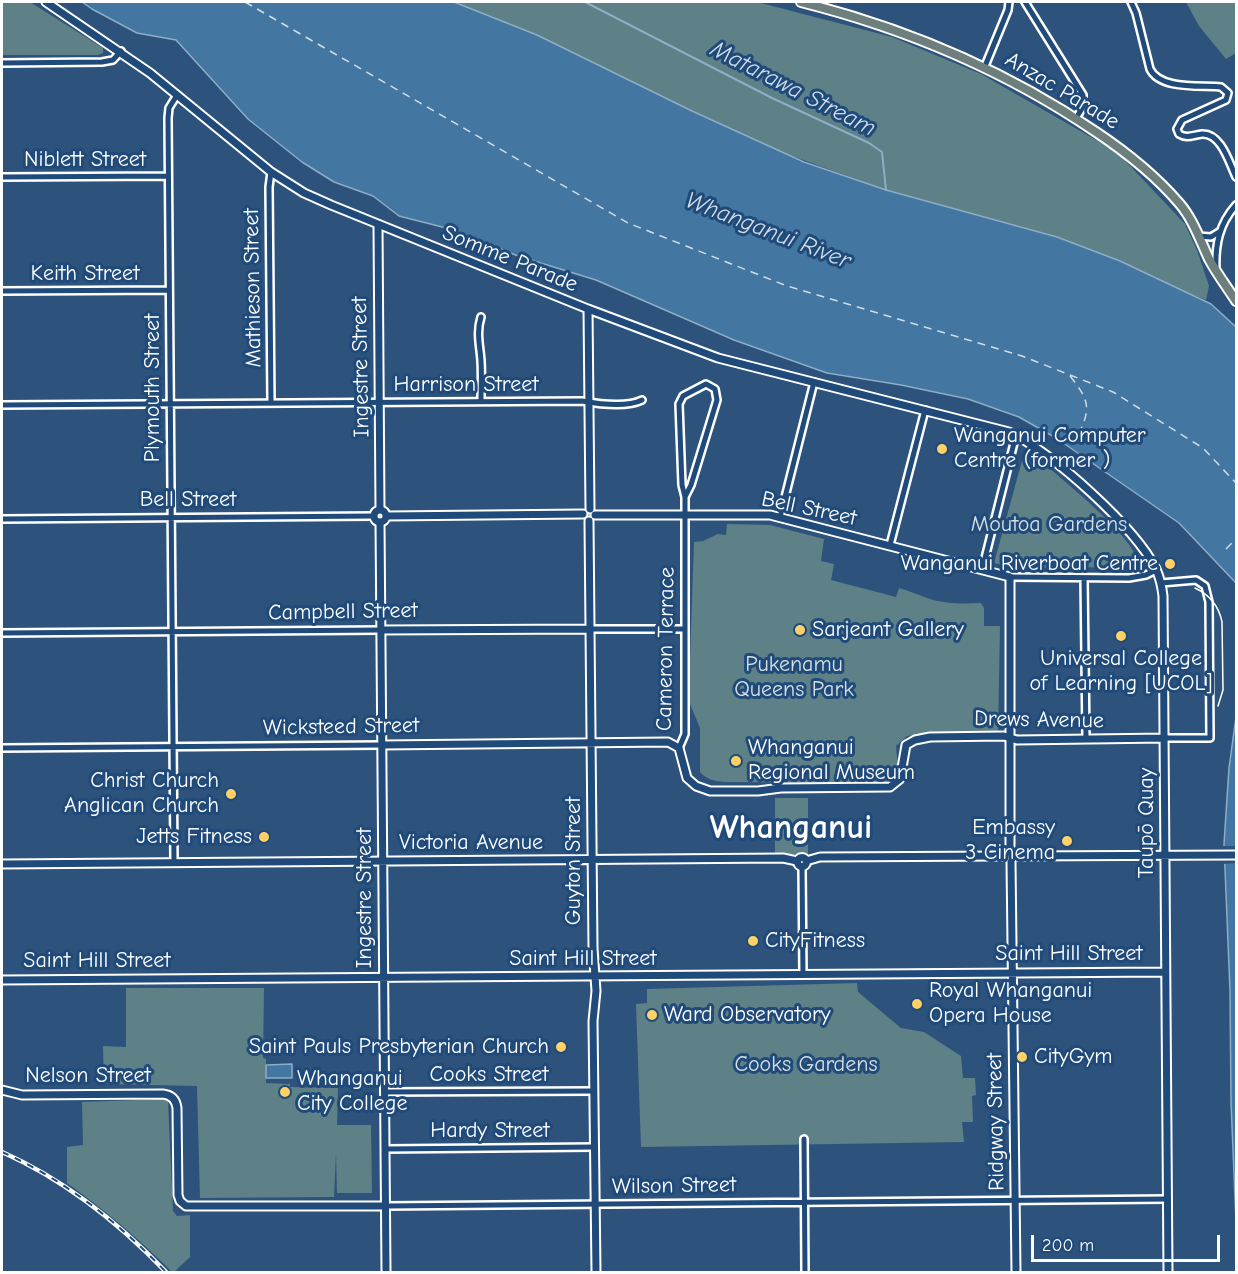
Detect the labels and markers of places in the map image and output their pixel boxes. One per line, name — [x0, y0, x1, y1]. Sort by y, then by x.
place label: Wanganui Computer Centre (former ) — [954, 423, 1146, 475]
marker: Wanganui Computer Centre (former ) — [935, 442, 949, 456]
place label: Wanganui Riverboat Centre — [901, 551, 1158, 577]
marker: Wanganui Riverboat Centre — [1163, 557, 1177, 571]
place label: Sarjeant Gallery — [812, 617, 964, 643]
marker: Sarjeant Gallery — [793, 623, 807, 637]
marker: Universal College of Learning [UCOL] — [1114, 629, 1128, 643]
place label: Universal College of Learning [UCOL] — [1030, 646, 1212, 698]
place label: Whanganui Regional Museum — [748, 735, 915, 786]
marker: Whanganui Regional Museum — [729, 754, 743, 768]
place label: Christ Church Anglican Church — [64, 768, 219, 819]
marker: Christ Church Anglican Church — [224, 787, 238, 801]
place label: Embassy 3 Cinema — [965, 815, 1055, 866]
place label: Jetts Fitness — [136, 824, 252, 850]
marker: Jetts Fitness — [257, 830, 271, 844]
marker: Embassy 3 Cinema — [1060, 834, 1074, 848]
place label: CityFitness — [765, 928, 865, 954]
marker: CityFitness — [746, 934, 760, 948]
place label: Royal Whanganui Opera House — [929, 978, 1092, 1030]
marker: Royal Whanganui Opera House — [910, 997, 924, 1011]
place label: Ward Observatory — [664, 1002, 831, 1028]
marker: Ward Observatory — [645, 1008, 659, 1022]
place label: Saint Pauls Presbyterian Church — [249, 1034, 549, 1060]
marker: Saint Pauls Presbyterian Church — [554, 1040, 568, 1054]
place label: CityGym — [1034, 1044, 1112, 1070]
marker: CityGym — [1015, 1050, 1029, 1064]
place label: Whanganui City College — [297, 1066, 407, 1118]
marker: Whanganui City College — [278, 1085, 292, 1099]

